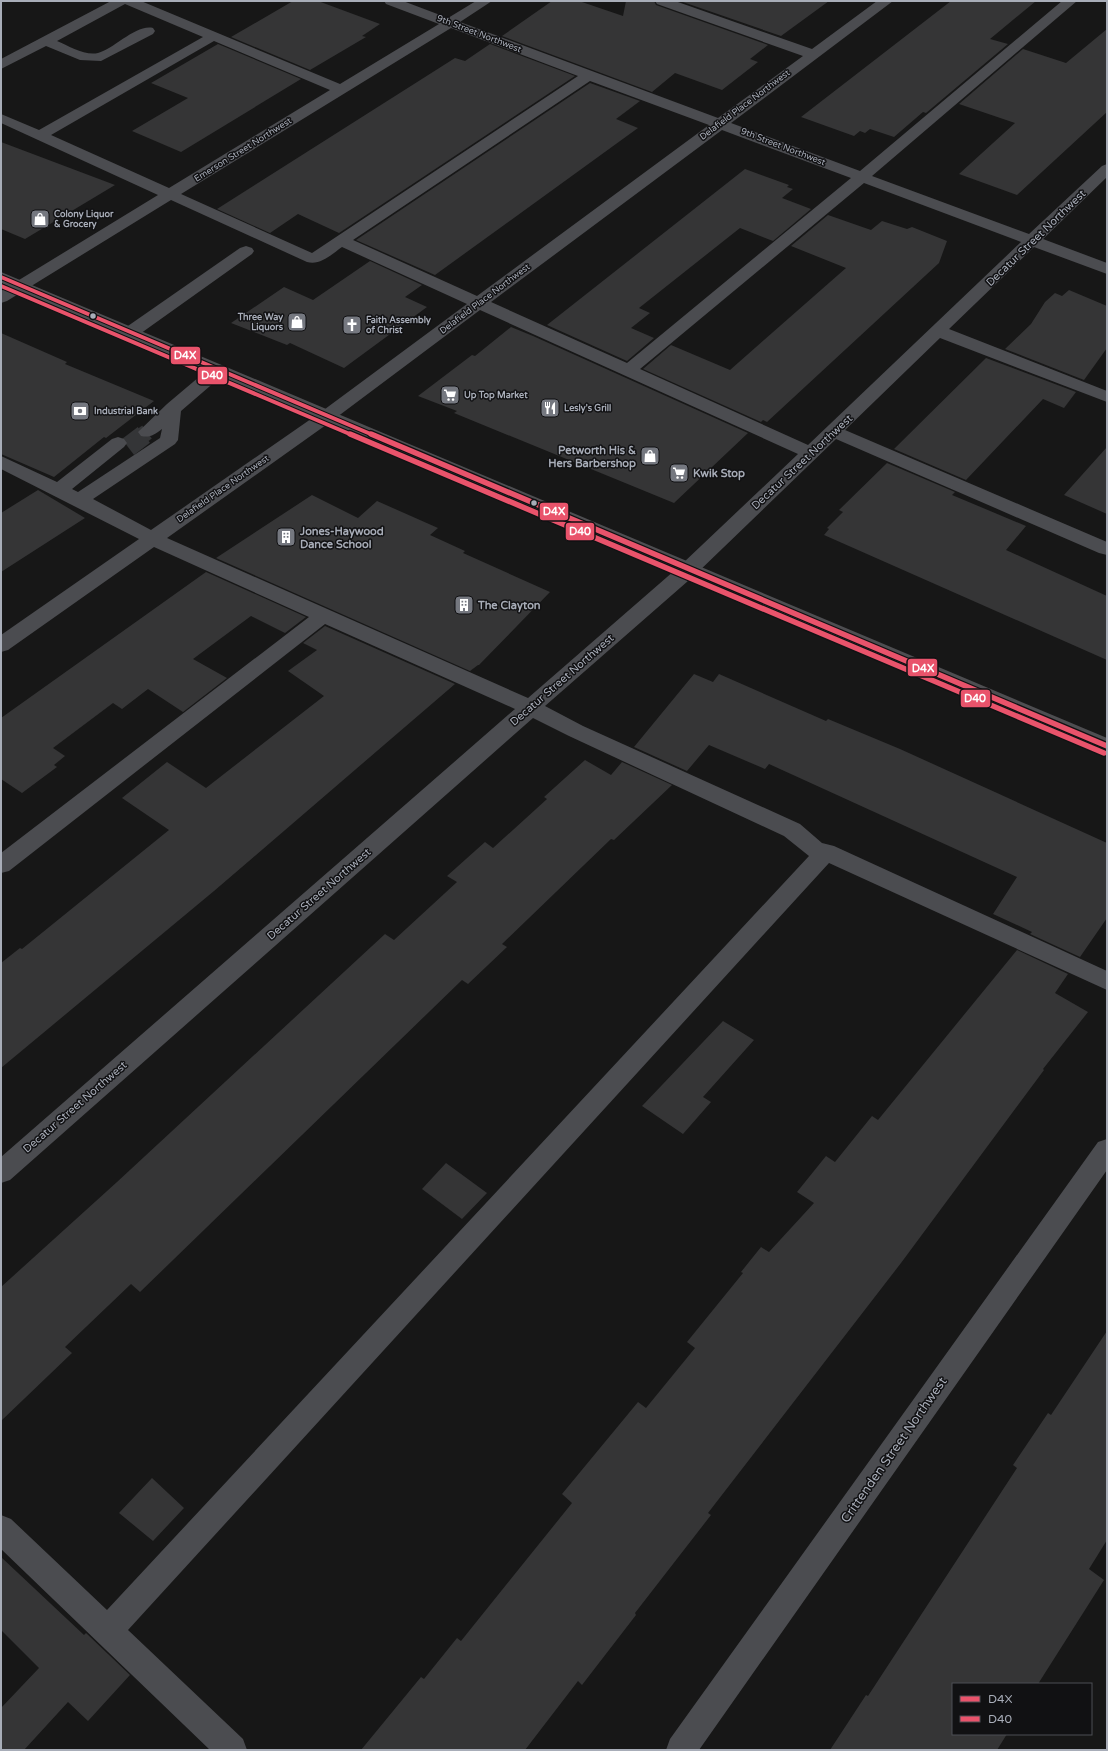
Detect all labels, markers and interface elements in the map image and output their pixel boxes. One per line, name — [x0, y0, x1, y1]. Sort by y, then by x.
street label: 9th Street Northwest — [435, 13, 523, 55]
street label: Delafield Place Northwest — [698, 67, 793, 143]
street label: Emerson Street Northwest — [192, 115, 294, 185]
street label: 9th Street Northwest — [739, 126, 827, 168]
street label: Decatur Street Northwest — [984, 187, 1088, 289]
shop icon: Colony Liquor & Grocery — [29, 208, 51, 230]
place label: Colony Liquor & Grocery — [54, 209, 114, 230]
street label: Delafield Place Northwest — [438, 261, 533, 337]
unlabelled marker — [88, 311, 98, 321]
shop icon: Three Way Liquors — [286, 311, 308, 333]
place label: Three Way Liquors — [237, 312, 284, 333]
church icon: Faith Assembly of Christ — [341, 314, 363, 336]
place label: Faith Assembly of Christ — [366, 315, 431, 336]
line badge: D4X — [170, 346, 201, 365]
text: D4X — [174, 349, 197, 362]
line badge: D40 — [197, 366, 228, 385]
text: D40 — [201, 369, 223, 382]
supermarket icon: Up Top Market — [439, 384, 461, 406]
place label: Up Top Market — [464, 390, 528, 401]
restaurant icon: Lesly's Grill — [539, 397, 561, 419]
bank icon: Industrial Bank — [69, 400, 91, 422]
place label: Lesly's Grill — [564, 403, 611, 414]
place label: Industrial Bank — [94, 406, 158, 417]
street label: Decatur Street Northwest — [749, 412, 855, 512]
place label: Petworth His & Hers Barbershop — [548, 444, 636, 471]
shop icon: Petworth His & Hers Barbershop — [639, 445, 661, 467]
street label: Delafield Place Northwest — [175, 453, 272, 525]
supermarket icon: Kwik Stop — [668, 462, 690, 484]
place label: Kwik Stop — [693, 467, 745, 481]
unlabelled marker — [529, 498, 539, 508]
line badge: D4X — [539, 502, 569, 521]
text: D4X — [543, 505, 566, 518]
line badge: D40 — [565, 522, 595, 541]
place label: Jones-Haywood Dance School — [299, 525, 384, 551]
text: D40 — [569, 525, 591, 538]
building icon: Jones-Haywood Dance School — [275, 526, 297, 548]
building icon: The Clayton — [453, 594, 475, 616]
place label: The Clayton — [477, 599, 541, 613]
street label: Decatur Street Northwest — [507, 631, 617, 729]
line badge: D4X — [907, 658, 938, 677]
text: D4X — [912, 662, 935, 675]
line badge: D40 — [960, 689, 991, 708]
text: D40 — [964, 692, 986, 705]
street label: Decatur Street Northwest — [264, 845, 374, 943]
street label: Decatur Street Northwest — [20, 1058, 130, 1156]
street label: Crittenden Street Northwest — [837, 1374, 951, 1526]
legend — [952, 1683, 1092, 1735]
text: D4X — [988, 1692, 1013, 1706]
text: D40 — [988, 1712, 1013, 1726]

